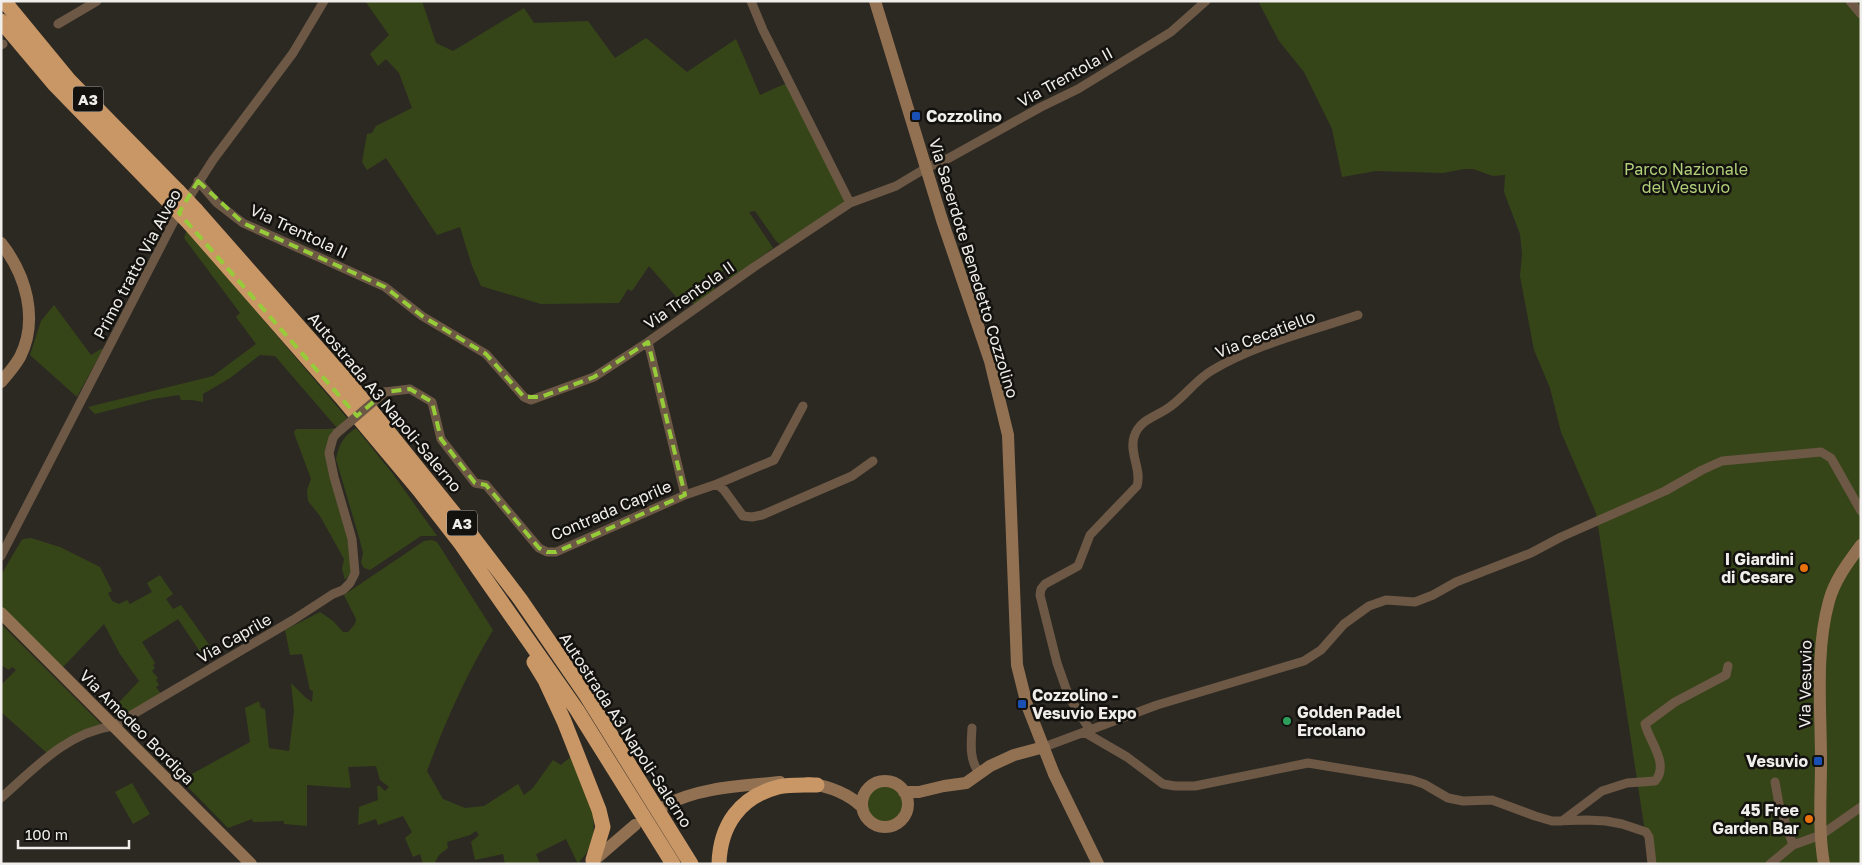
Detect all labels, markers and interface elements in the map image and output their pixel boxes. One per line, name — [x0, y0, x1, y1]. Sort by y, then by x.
street label: Via Trentola II — [1014, 43, 1116, 111]
road number: A3 — [73, 86, 103, 112]
place label: Cozzolino — [926, 106, 1002, 126]
marker: Cozzolino — [910, 110, 922, 122]
street label: Via Sacerdote Benedetto Cozzolino — [925, 136, 1023, 400]
park label: Parco Nazionale del Vesuvio — [1624, 159, 1748, 197]
street label: Primo tratto Via Alveo — [89, 186, 185, 342]
street label: Via Trentola II — [247, 200, 351, 262]
street label: Via Trentola II — [640, 256, 738, 334]
street label: Via Cecatiello — [1212, 306, 1318, 362]
street label: Autostrada A3 Napoli-Salerno — [304, 308, 466, 496]
street label: Contrada Caprile — [548, 476, 674, 544]
road number: A3 — [447, 510, 477, 536]
place label: I Giardini di Cesare — [1721, 549, 1794, 587]
marker: I Giardini di Cesare — [1798, 562, 1810, 574]
street label: Via Caprile — [193, 609, 275, 667]
street label: Autostrada A3 Napoli-Salerno — [555, 629, 697, 831]
street label: Via Vesuvio — [1794, 640, 1816, 728]
street label: Via Amedeo Bordiga — [75, 665, 199, 789]
place label: Cozzolino - Vesuvio Expo — [1032, 685, 1137, 723]
marker: Cozzolino - Vesuvio Expo — [1016, 698, 1028, 710]
place label: Golden Padel Ercolano — [1297, 702, 1402, 740]
marker: Golden Padel Ercolano — [1281, 715, 1293, 727]
place label: Vesuvio — [1746, 751, 1808, 771]
marker: Vesuvio — [1812, 755, 1824, 767]
place label: 45 Free Garden Bar — [1712, 800, 1799, 838]
marker: 45 Free Garden Bar — [1803, 813, 1815, 825]
scale bar — [18, 818, 129, 850]
text: 100 m — [25, 825, 68, 843]

